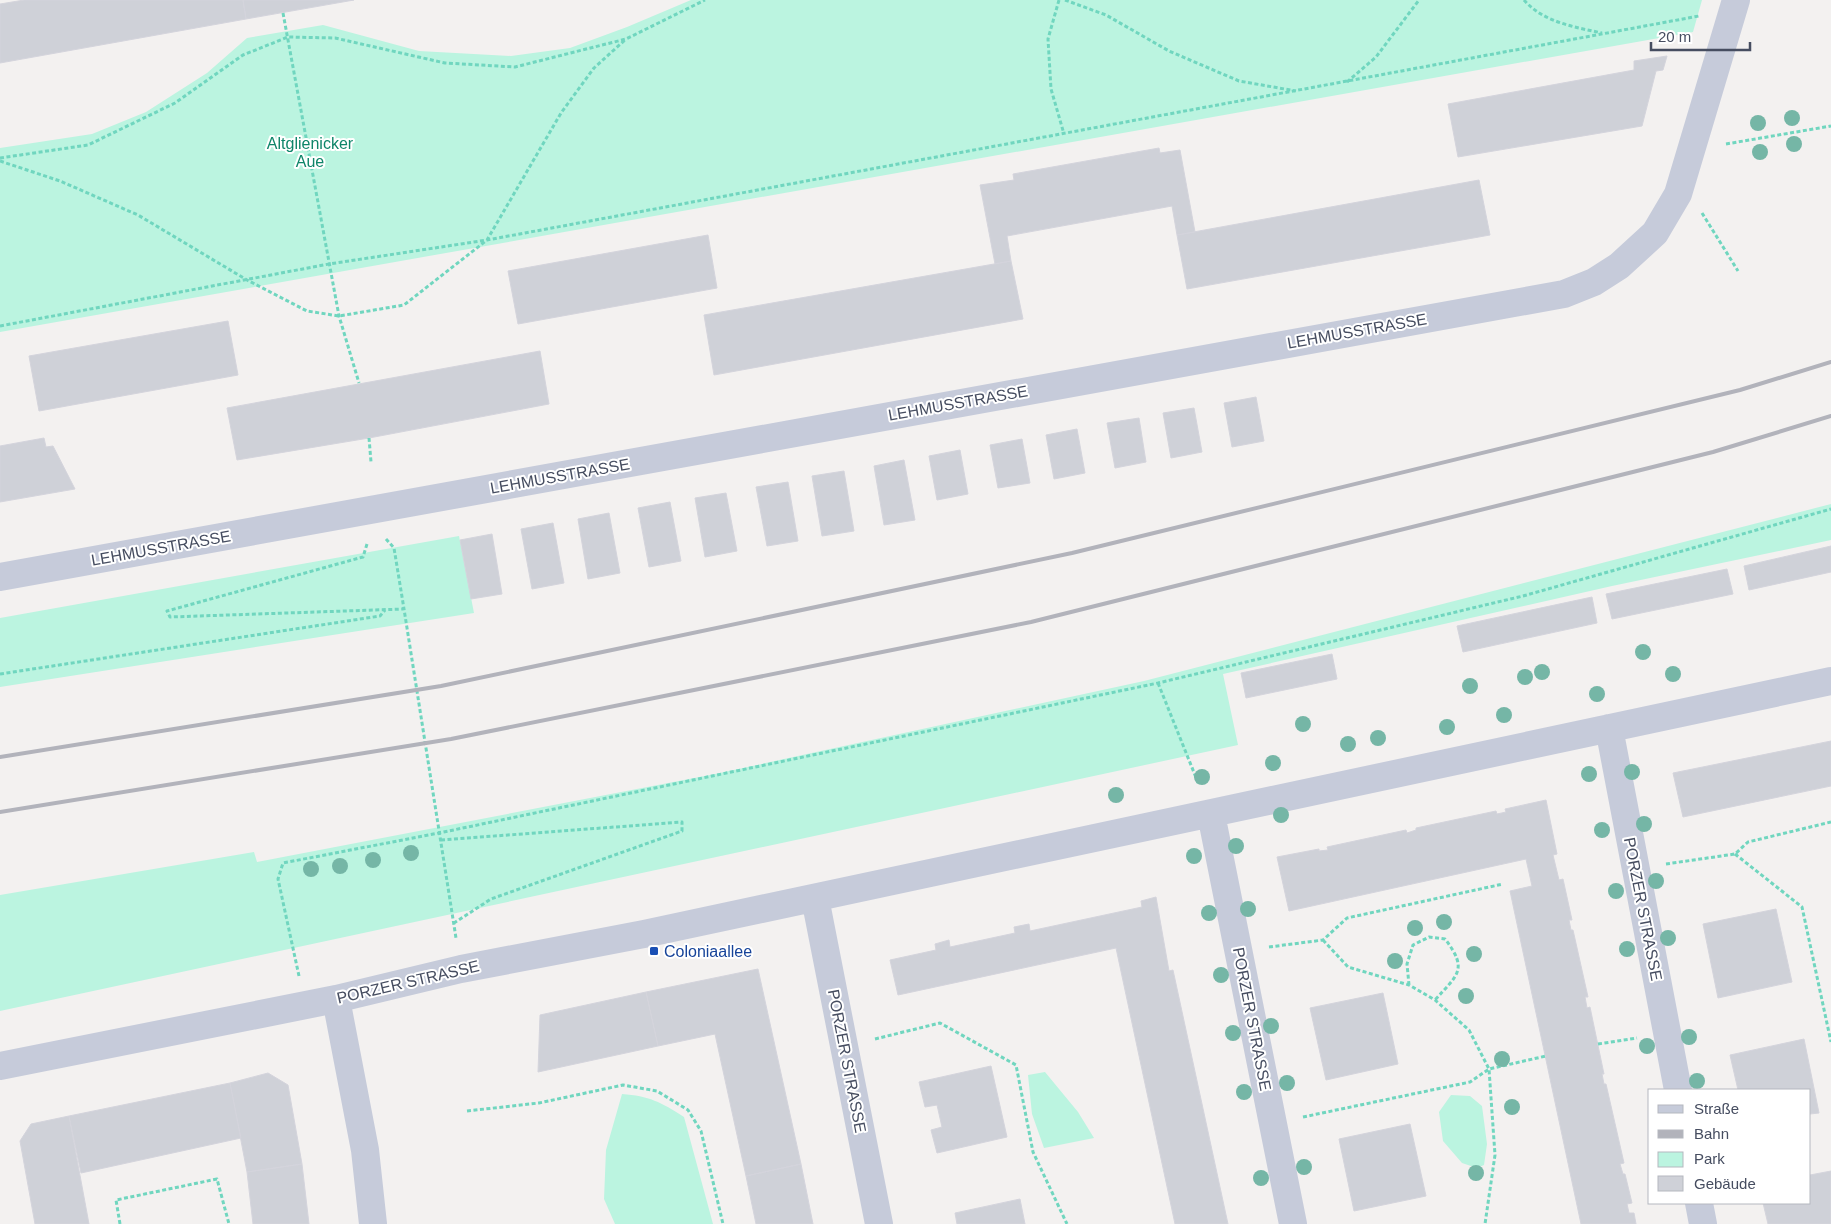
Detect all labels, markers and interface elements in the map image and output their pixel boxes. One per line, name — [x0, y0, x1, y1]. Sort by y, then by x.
scale bar — [1651, 20, 1750, 52]
text: 20 m — [1658, 28, 1691, 45]
park label: Altglienicker Aue — [267, 135, 354, 170]
street label: LEHMUSSTRASSE — [1286, 310, 1428, 352]
street label: LEHMUSSTRASSE — [887, 382, 1029, 424]
street label: LEHMUSSTRASSE — [489, 455, 631, 497]
street label: LEHMUSSTRASSE — [90, 527, 232, 569]
street label: PORZER STRASSE — [1621, 836, 1665, 982]
place label: Coloniaallee — [664, 943, 752, 960]
marker: Coloniaallee — [648, 945, 660, 957]
street label: PORZER STRASSE — [1230, 946, 1274, 1092]
street label: PORZER STRASSE — [335, 957, 481, 1007]
street label: PORZER STRASSE — [825, 988, 869, 1134]
legend — [1648, 1089, 1811, 1204]
text: Straße — [1694, 1100, 1739, 1117]
text: Bahn — [1694, 1125, 1729, 1142]
text: Park — [1694, 1150, 1725, 1167]
text: Gebäude — [1694, 1175, 1756, 1192]

